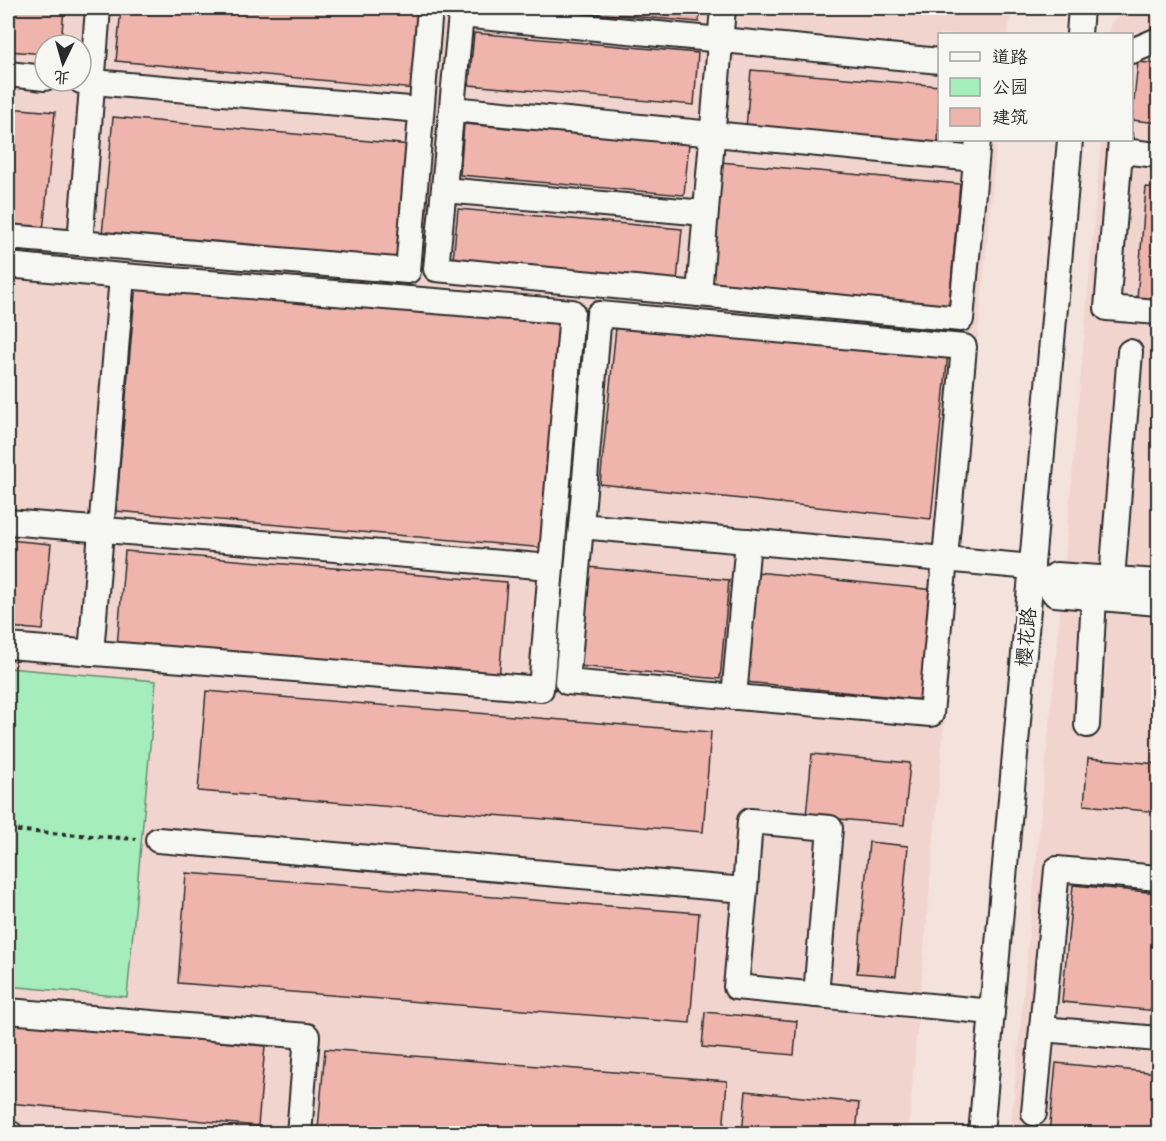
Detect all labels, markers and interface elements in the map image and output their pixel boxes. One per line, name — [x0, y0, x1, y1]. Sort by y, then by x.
north arrow — [33, 33, 93, 93]
legend — [938, 33, 1133, 141]
text: 道路 — [992, 46, 1028, 68]
text: 北 — [53, 67, 71, 88]
text: 公园 — [992, 76, 1028, 98]
text: 建筑 — [992, 106, 1028, 128]
street label: 樱花路 — [1011, 605, 1041, 668]

